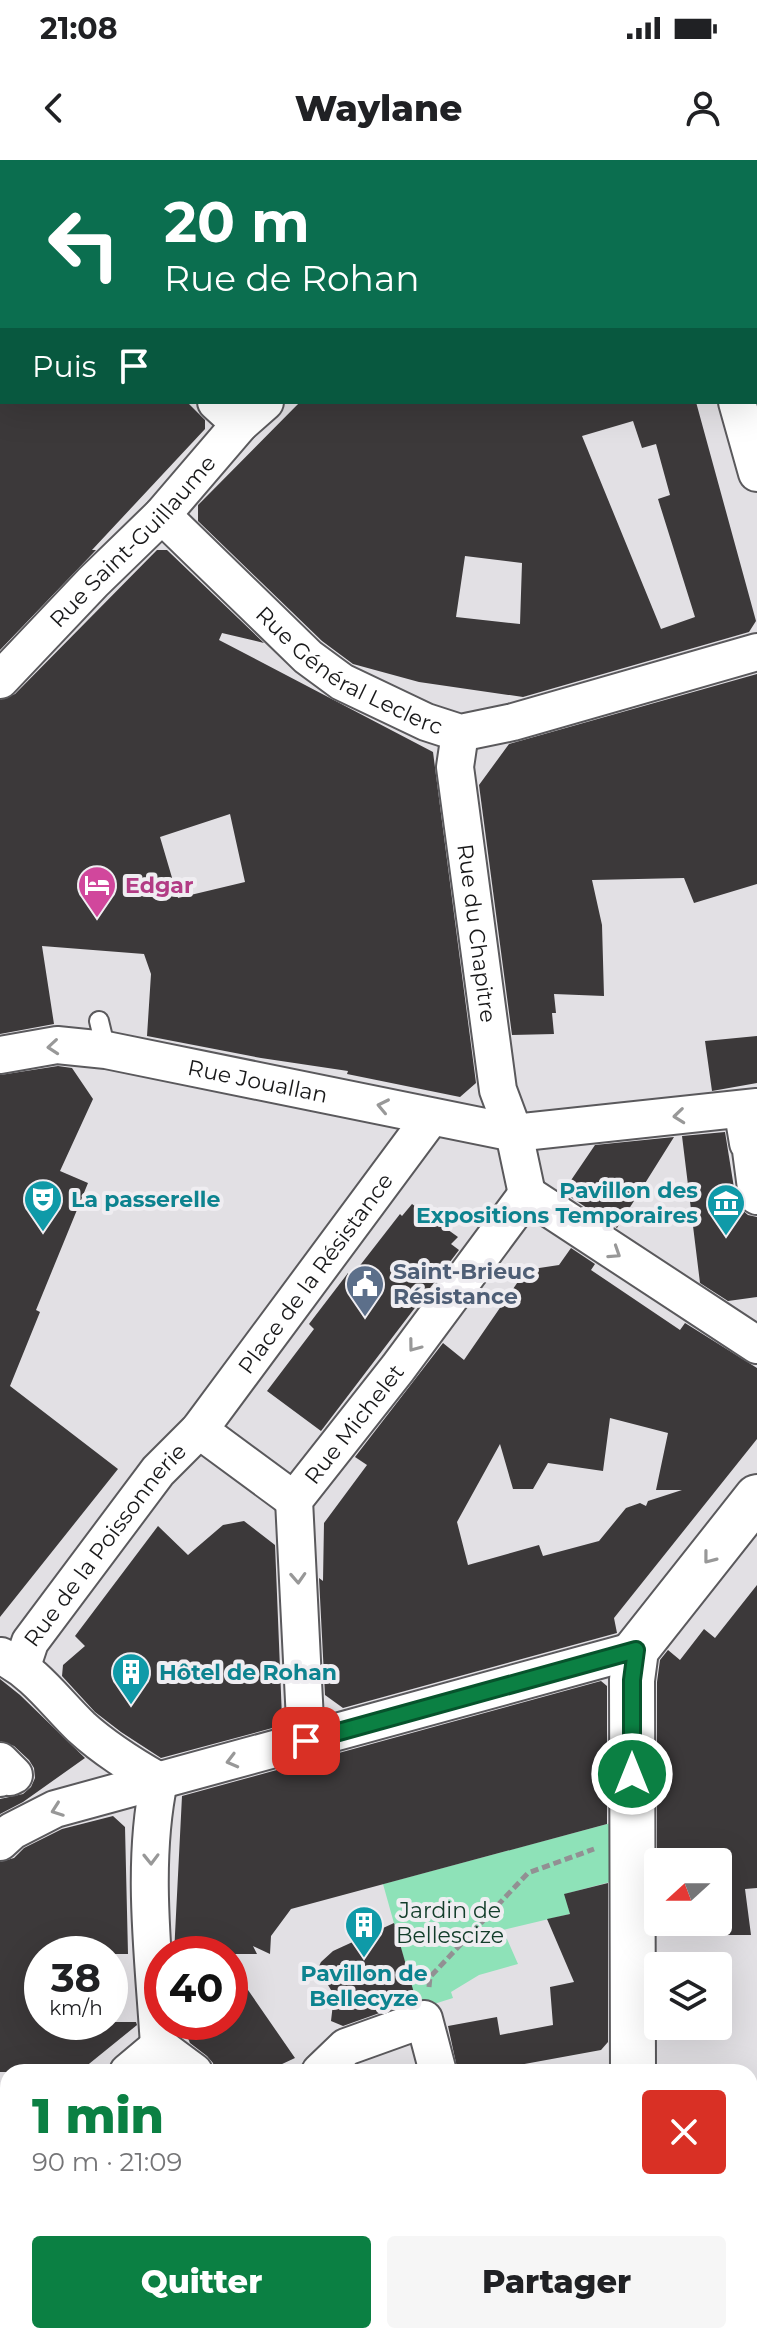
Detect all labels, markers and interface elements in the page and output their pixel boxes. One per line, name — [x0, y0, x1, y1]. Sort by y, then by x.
text: 21:08 — [40, 10, 118, 47]
icon: back — [32, 86, 76, 130]
text: Waylane — [295, 86, 462, 130]
icon: person — [681, 86, 725, 130]
text: 20 m — [164, 188, 310, 256]
icon: left — [32, 192, 136, 296]
text: Rue de Rohan — [164, 256, 420, 300]
icon: arrive — [112, 344, 156, 388]
text: Puis — [32, 348, 96, 385]
street label: Rue Saint-Guillaume — [44, 450, 221, 633]
street label: Rue Général Leclerc — [250, 601, 446, 740]
street label: Rue du Chapitre — [451, 842, 502, 1024]
hotel icon: Edgar — [76, 864, 118, 919]
place label: Edgar — [125, 872, 193, 899]
one-way arrow — [46, 1038, 59, 1055]
street label: Rue Jouallan — [185, 1054, 330, 1109]
one-way arrow — [376, 1098, 390, 1115]
one-way arrow — [673, 1107, 686, 1124]
street label: Place de la Résistance — [232, 1168, 399, 1379]
place label: Pavillon des Expositions Temporaires — [416, 1177, 698, 1229]
theatre icon: La passerelle — [22, 1178, 64, 1233]
museum icon: Pavillon des Expositions Temporaires — [705, 1182, 747, 1237]
place label: La passerelle — [71, 1186, 220, 1213]
one-way arrow — [606, 1243, 621, 1258]
place label: Saint-Brieuc Résistance — [393, 1258, 535, 1310]
public building icon: Saint-Brieuc Résistance — [344, 1263, 386, 1318]
one-way arrow — [409, 1338, 424, 1352]
street label: Rue Michelet — [299, 1359, 410, 1490]
street label: Rue de la Poissonnerie — [18, 1438, 192, 1652]
one-way arrow — [704, 1549, 718, 1564]
one-way arrow — [289, 1572, 306, 1585]
building icon: Hôtel de Rohan — [110, 1651, 152, 1706]
place label: Hôtel de Rohan — [159, 1659, 337, 1686]
pin — [272, 1707, 340, 1775]
icon: arrive — [284, 1719, 328, 1763]
position arrow — [590, 1732, 674, 1816]
one-way arrow — [226, 1752, 240, 1768]
one-way arrow — [50, 1800, 64, 1817]
north arrow — [644, 1848, 732, 1936]
map controls — [644, 1848, 732, 2040]
one-way arrow — [142, 1853, 160, 1866]
park label: Jardin de Bellescize — [396, 1897, 504, 1949]
building icon: Pavillon de Bellecyze — [343, 1904, 385, 1959]
speed limit sign: 40 — [144, 1936, 248, 2040]
button: layers — [644, 1952, 732, 2040]
text: 38 — [51, 1953, 101, 2002]
place label: Pavillon de Bellecyze — [300, 1960, 428, 2012]
text: km/h — [49, 1996, 103, 2020]
text: 1 min — [32, 2087, 164, 2145]
button: close — [642, 2090, 726, 2174]
text: 90 m · 21:09 — [32, 2146, 182, 2178]
button: Quitter — [32, 2236, 371, 2328]
button: Partager — [387, 2236, 726, 2328]

